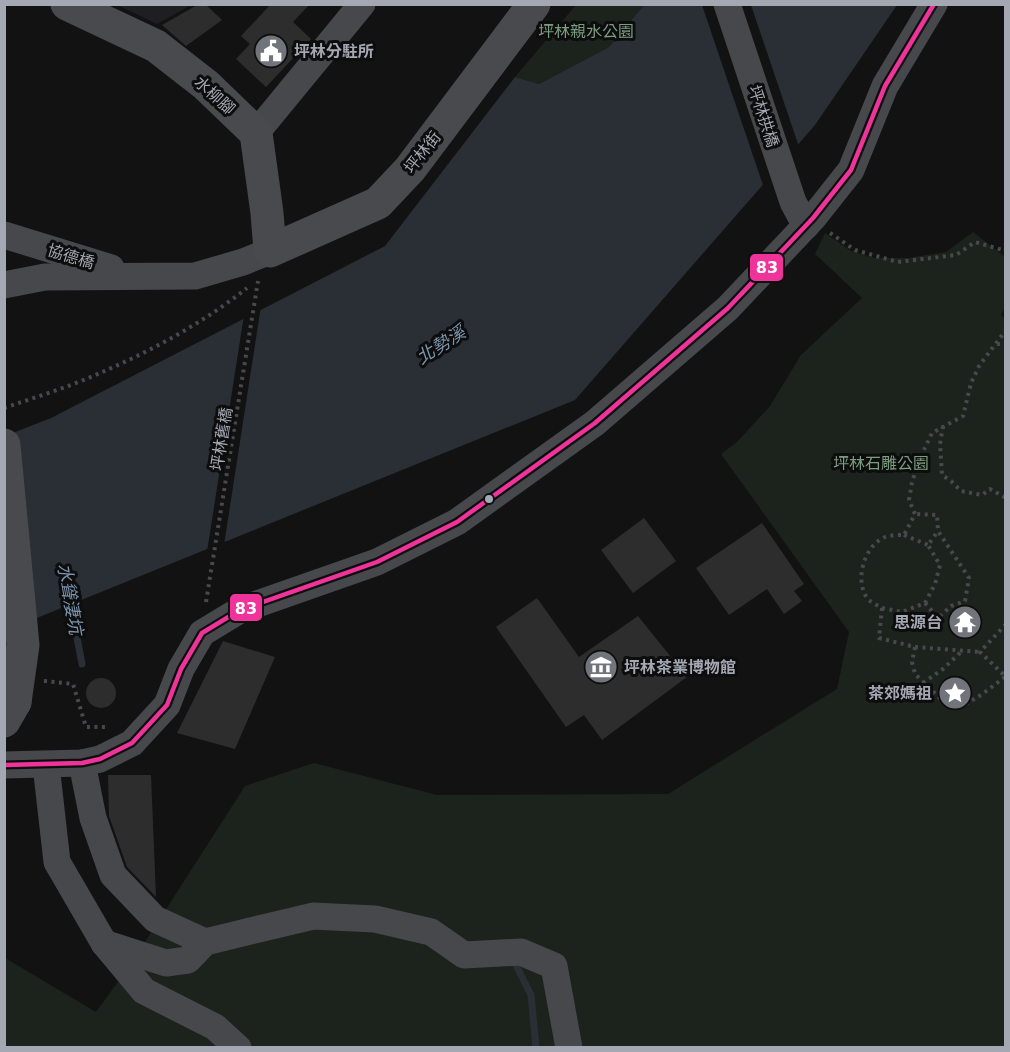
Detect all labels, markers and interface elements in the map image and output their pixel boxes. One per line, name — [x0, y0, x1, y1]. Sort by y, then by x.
park label: 坪林親水公園 — [538, 22, 634, 41]
public building icon: 坪林分駐所 — [253, 33, 289, 69]
place label: 坪林分駐所 — [294, 42, 374, 61]
street label: 水柳腳 — [190, 72, 239, 118]
street label: 坪林拱橋 — [745, 83, 782, 150]
street label: 坪林街 — [400, 128, 445, 177]
street label: 協德橋 — [45, 240, 97, 273]
line badge: 83 — [749, 253, 784, 282]
text: 83 — [756, 258, 778, 277]
water label: 北勢溪 — [412, 319, 472, 368]
street label: 坪林舊橋 — [207, 406, 236, 472]
park label: 坪林石雕公園 — [833, 454, 929, 473]
unlabelled marker — [483, 493, 495, 505]
water label: 水聳淒坑 — [54, 562, 88, 639]
line badge: 83 — [229, 593, 263, 622]
text: 83 — [235, 599, 257, 618]
temple icon: 思源台 — [947, 604, 983, 640]
place label: 思源台 — [894, 613, 942, 632]
museum icon: 坪林茶業博物館 — [583, 649, 619, 685]
place label: 坪林茶業博物館 — [624, 658, 736, 677]
place icon: 茶郊媽祖 — [937, 675, 973, 711]
place label: 茶郊媽祖 — [868, 684, 932, 703]

